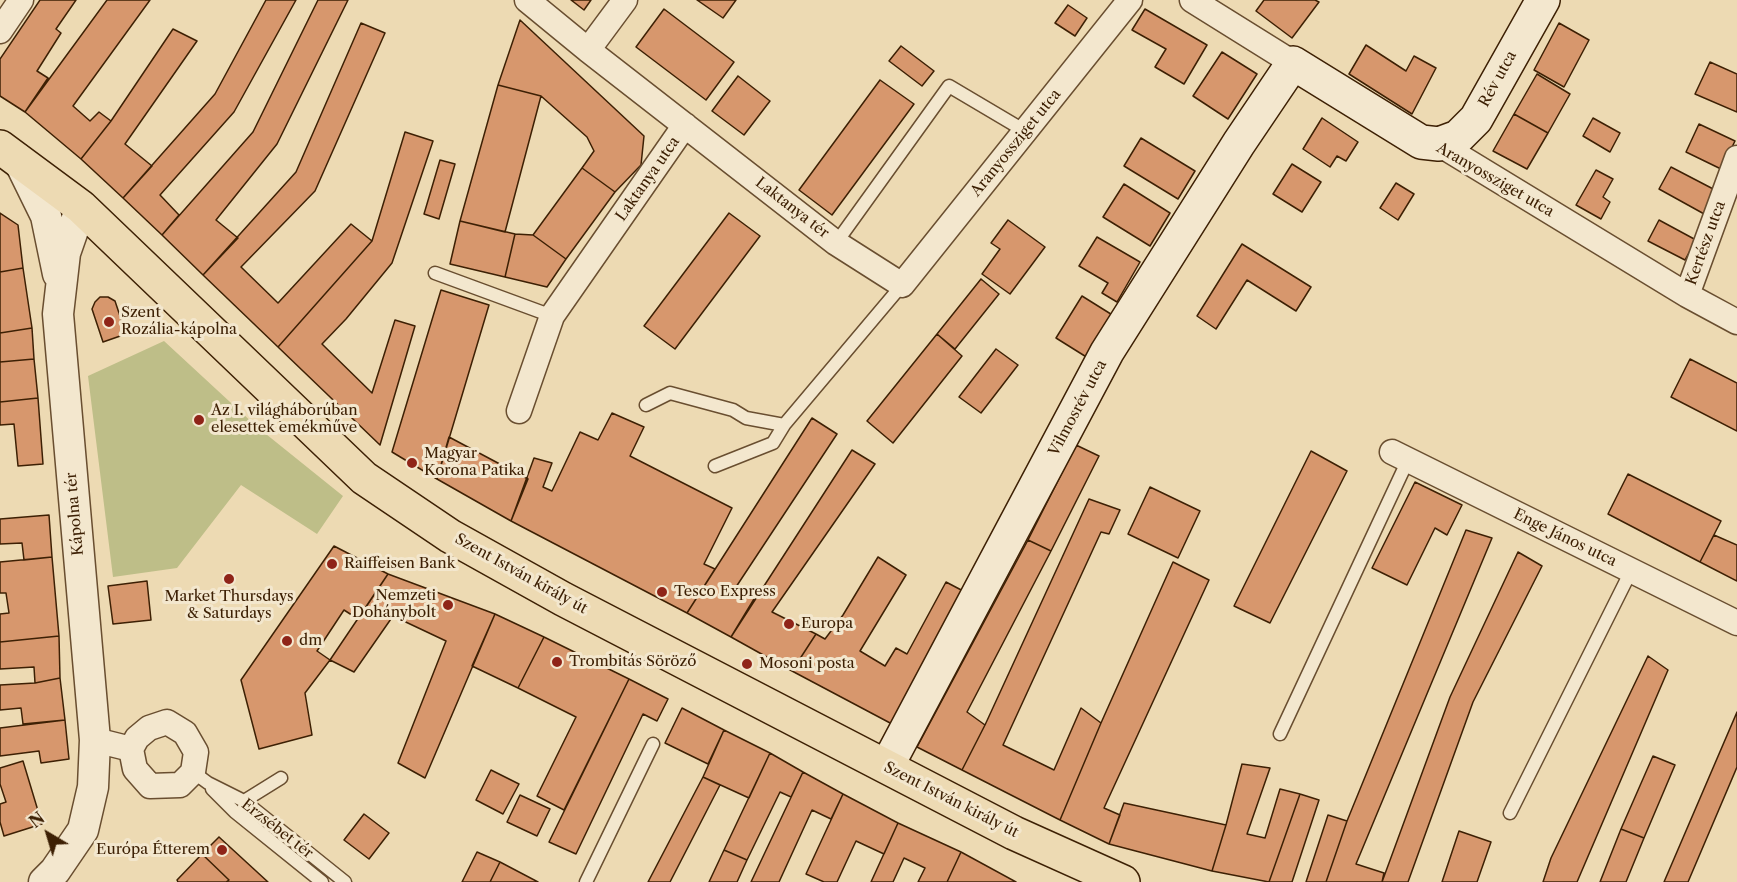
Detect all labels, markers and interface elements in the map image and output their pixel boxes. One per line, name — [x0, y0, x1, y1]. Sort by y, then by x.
street label: Rév utca — [1475, 48, 1521, 110]
street label: Aranyossziget utca — [967, 86, 1065, 200]
street label: Laktanya utca — [612, 133, 684, 225]
street label: Aranyossziget utca — [1433, 139, 1557, 221]
street label: Laktanya tér — [752, 174, 832, 242]
street label: Kertész utca — [1682, 198, 1730, 288]
place label: Szent Rozália-kápolna — [121, 304, 237, 339]
marker: Szent Rozália-kápolna — [102, 315, 116, 329]
street label: Vilmosrév utca — [1045, 357, 1111, 459]
place label: Az I. világháborúban elesettek emékműve — [211, 402, 358, 437]
marker: Az I. világháborúban elesettek emékműve — [192, 413, 206, 427]
place label: Magyar Korona Patika — [424, 445, 525, 480]
marker: Magyar Korona Patika — [405, 456, 419, 470]
street label: Kápolna tér — [62, 471, 88, 557]
street label: Enge János utca — [1511, 505, 1619, 571]
street label: Szent István király út — [452, 530, 590, 618]
place label: Raiffeisen Bank — [344, 555, 455, 573]
marker: Raiffeisen Bank — [325, 557, 339, 571]
marker: Market Thursdays & Saturdays — [222, 572, 236, 586]
place label: Tesco Express — [674, 583, 776, 601]
marker: Tesco Express — [655, 585, 669, 599]
place label: Nemzeti Dohánybolt — [352, 587, 436, 622]
place label: Market Thursdays & Saturdays — [164, 588, 294, 623]
marker: Nemzeti Dohánybolt — [441, 598, 455, 612]
place label: Europa — [801, 615, 853, 633]
marker: Europa — [782, 617, 796, 631]
place label: dm — [299, 632, 322, 650]
marker: dm — [280, 634, 294, 648]
place label: Trombitás Söröző — [569, 653, 696, 671]
marker: Trombitás Söröző — [550, 655, 564, 669]
place label: Mosoni posta — [759, 655, 855, 673]
marker: Mosoni posta — [740, 657, 754, 671]
street label: Szent István király út — [881, 758, 1021, 842]
street label: Erzsébet tér — [238, 795, 316, 863]
north arrow — [18, 804, 78, 864]
text: N — [25, 808, 49, 832]
place label: Európa Étterem — [96, 841, 210, 859]
marker: Európa Étterem — [215, 843, 229, 857]

